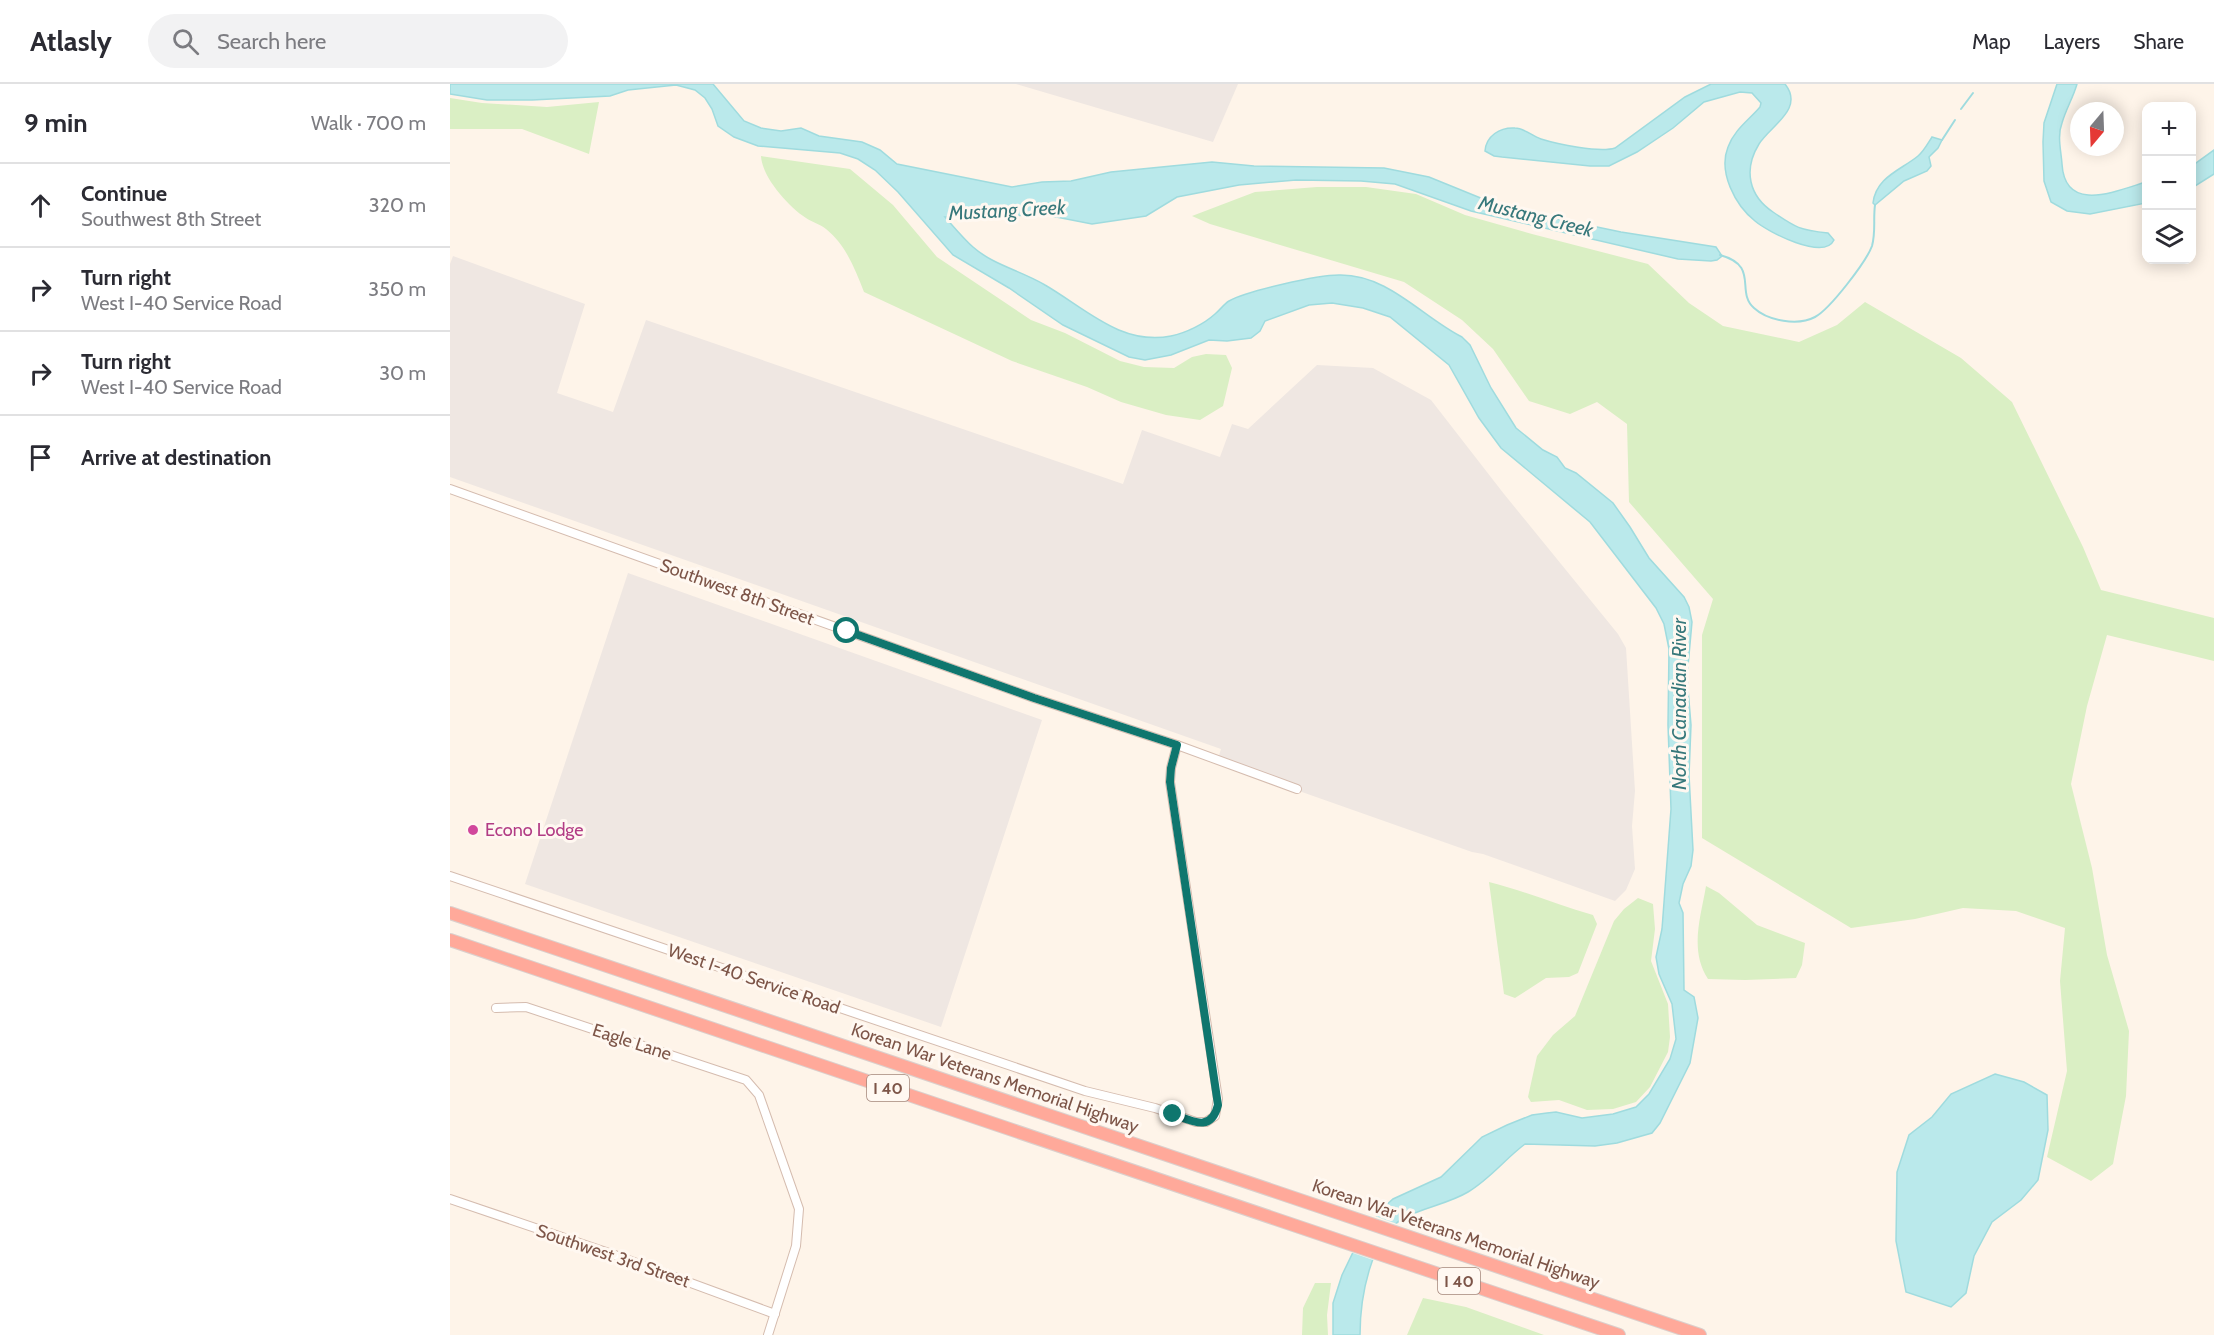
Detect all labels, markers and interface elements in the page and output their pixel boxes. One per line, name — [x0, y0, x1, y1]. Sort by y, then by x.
search box — [148, 14, 568, 68]
text: Atlasly — [30, 24, 112, 58]
icon: search — [169, 25, 202, 58]
text: Search here — [217, 28, 326, 55]
text: Map — [1972, 29, 2011, 54]
text: Layers — [2044, 29, 2100, 54]
text: Share — [2133, 29, 2184, 54]
north arrow — [2070, 102, 2124, 156]
map controls — [2142, 102, 2196, 264]
button: + — [2142, 102, 2196, 156]
text: 9 min — [24, 107, 88, 139]
text: Walk · 700 m — [311, 111, 426, 135]
button: − — [2142, 156, 2196, 210]
text: Continue — [81, 180, 167, 207]
icon: ahead — [24, 189, 57, 222]
water label: Mustang Creek — [1475, 190, 1597, 242]
text: 320 m — [369, 193, 426, 217]
water label: Mustang Creek — [947, 195, 1068, 225]
text: Southwest 8th Street — [81, 207, 261, 231]
button: layers — [2142, 210, 2196, 264]
text: Turn right — [81, 264, 171, 291]
icon: right — [24, 273, 57, 306]
text: 350 m — [368, 277, 426, 301]
text: West I-40 Service Road — [81, 291, 282, 315]
text: Turn right — [81, 348, 171, 375]
icon: right — [24, 357, 57, 390]
text: 30 m — [379, 361, 426, 385]
text: West I-40 Service Road — [81, 375, 282, 399]
icon: arrive — [24, 441, 57, 474]
text: Arrive at destination — [81, 444, 271, 471]
street label: Southwest 8th Street — [657, 554, 817, 630]
route start — [833, 617, 859, 643]
water label: North Canadian River — [1667, 617, 1691, 790]
place label: Econo Lodge — [485, 819, 584, 841]
marker: Econo Lodge — [466, 823, 480, 837]
street label: West I-40 Service Road — [665, 939, 843, 1019]
street label: Korean War Veterans Memorial Highway — [848, 1018, 1142, 1138]
street label: Eagle Lane — [590, 1019, 674, 1065]
road number: I 40 — [867, 1075, 909, 1101]
route end — [1159, 1100, 1185, 1126]
street label: Korean War Veterans Memorial Highway — [1309, 1174, 1603, 1294]
street label: Southwest 3rd Street — [533, 1219, 693, 1293]
road number: I 40 — [1438, 1268, 1480, 1294]

